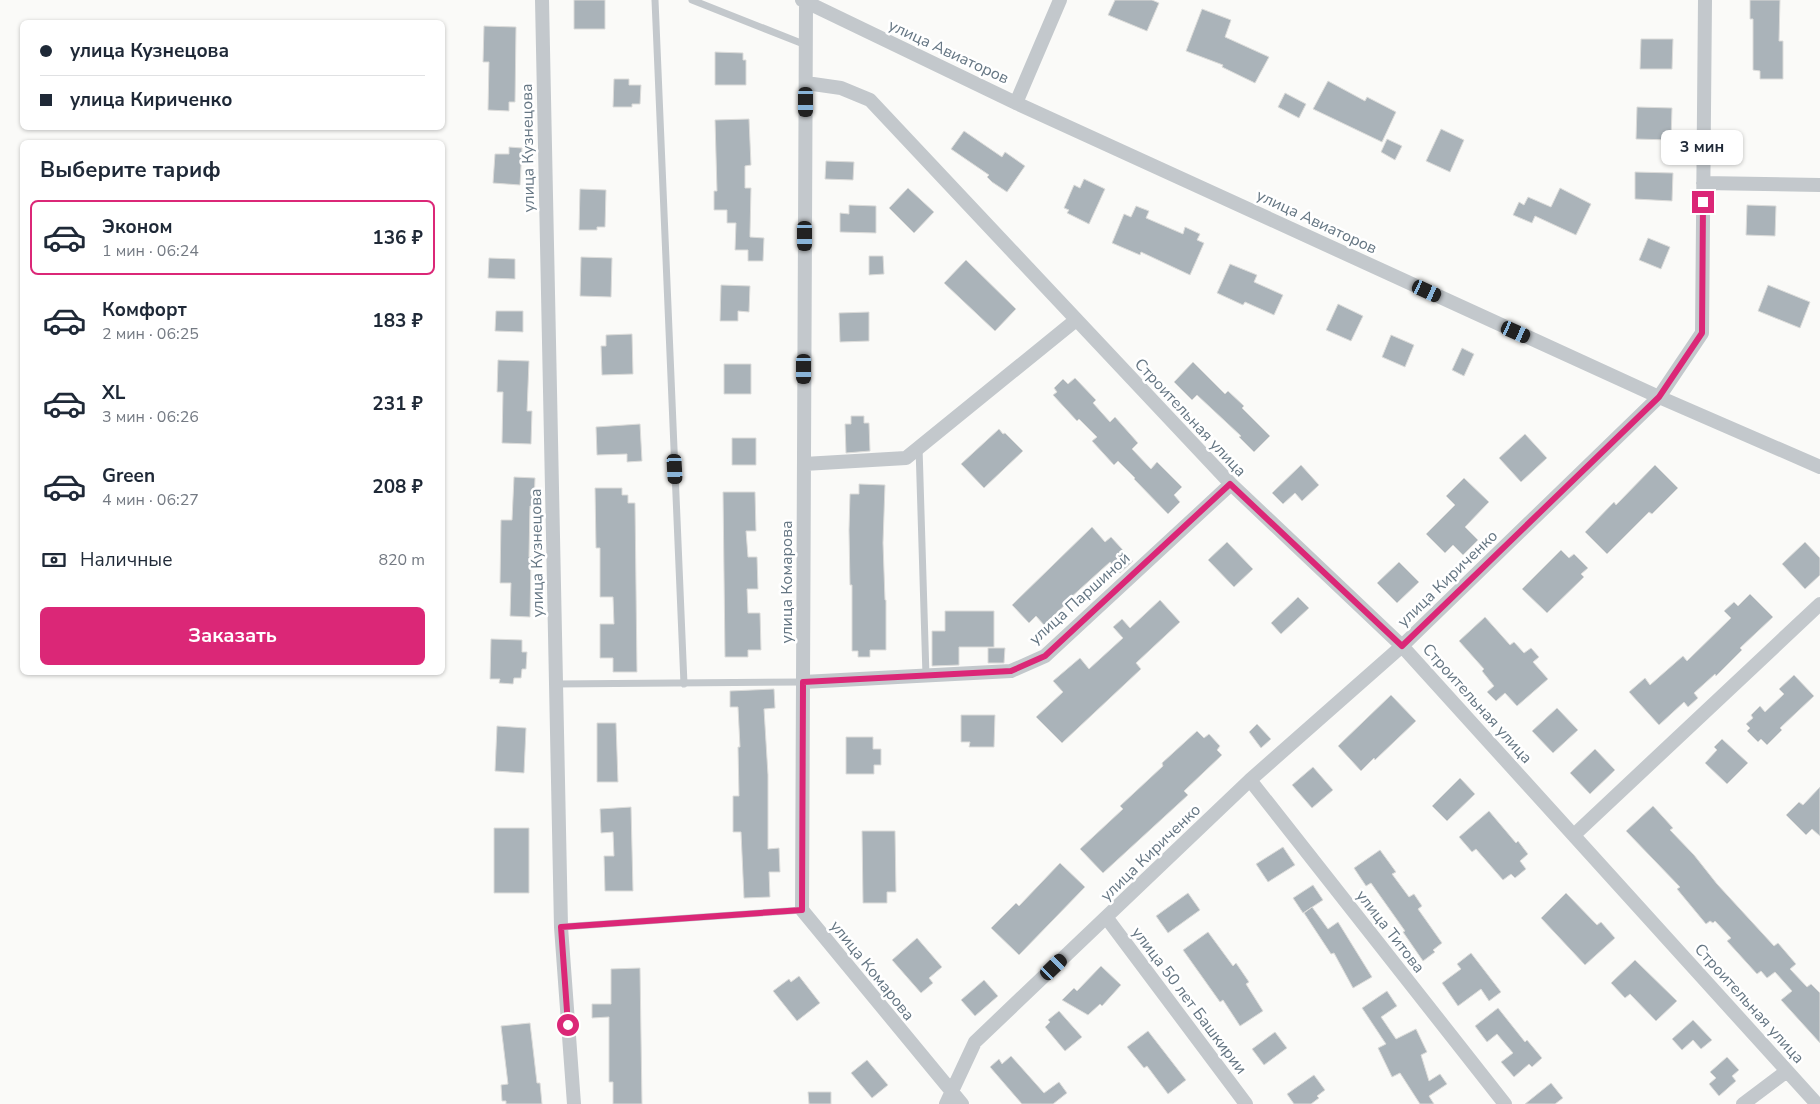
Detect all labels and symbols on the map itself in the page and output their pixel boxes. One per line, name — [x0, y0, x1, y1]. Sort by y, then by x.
street label: улица Авиаторов — [885, 14, 1013, 90]
street label: улица Кузнецова — [516, 83, 540, 213]
car — [798, 87, 813, 117]
callout: 3 мин — [1662, 130, 1744, 164]
street label: улица Авиаторов — [1253, 184, 1381, 260]
route end — [1692, 191, 1714, 213]
car — [797, 221, 812, 251]
car — [1410, 278, 1443, 304]
car — [1499, 319, 1532, 345]
car — [796, 354, 811, 384]
street label: Строительная улица — [1129, 354, 1251, 482]
car — [666, 454, 683, 484]
street label: улица Кузнецова — [525, 488, 549, 618]
street label: улица Комарова — [776, 520, 798, 644]
street label: улица Кириченко — [1393, 525, 1503, 632]
street label: улица Паршиной — [1024, 547, 1135, 650]
street label: Строительная улица — [1417, 639, 1537, 769]
street label: улица Кириченко — [1096, 799, 1206, 906]
street label: улица Титова — [1351, 885, 1430, 978]
street label: улица Комарова — [825, 916, 919, 1025]
street label: улица 50 лет Башкирии — [1127, 922, 1252, 1079]
street label: Строительная улица — [1689, 939, 1809, 1069]
car — [1038, 951, 1070, 983]
route start — [557, 1014, 579, 1036]

